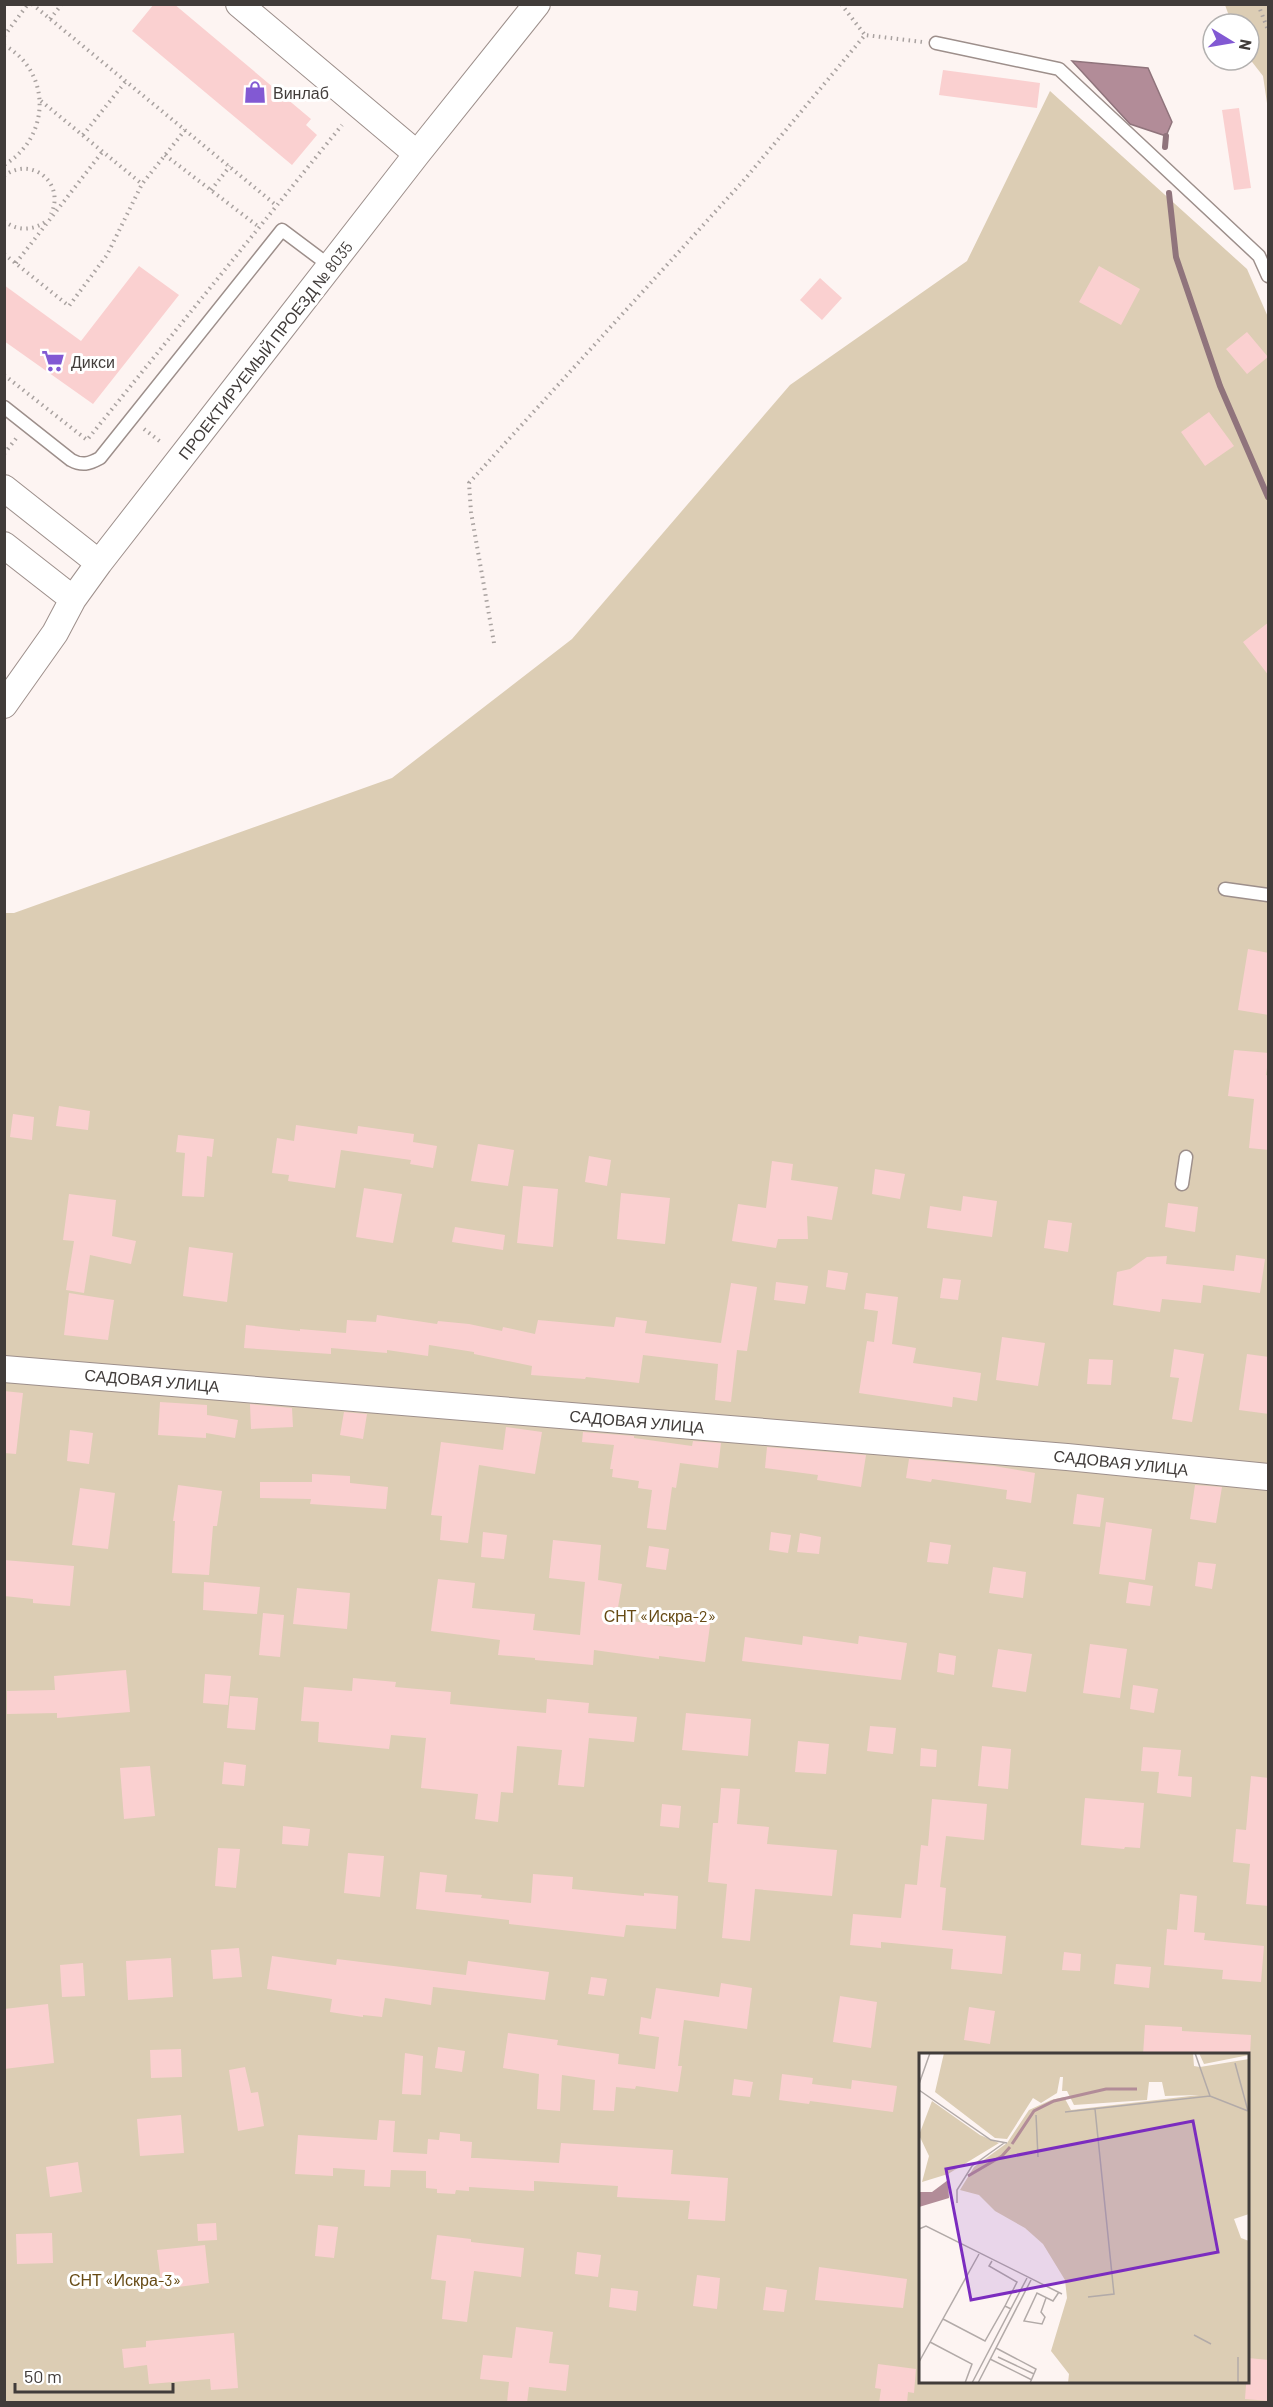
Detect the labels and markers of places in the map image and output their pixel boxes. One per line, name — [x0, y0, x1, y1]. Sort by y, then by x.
shop icon: Винлаб — [242, 79, 268, 105]
place label: Винлаб — [273, 83, 329, 102]
supermarket icon: Дикси — [40, 348, 66, 374]
place label: Дикси — [71, 352, 115, 371]

